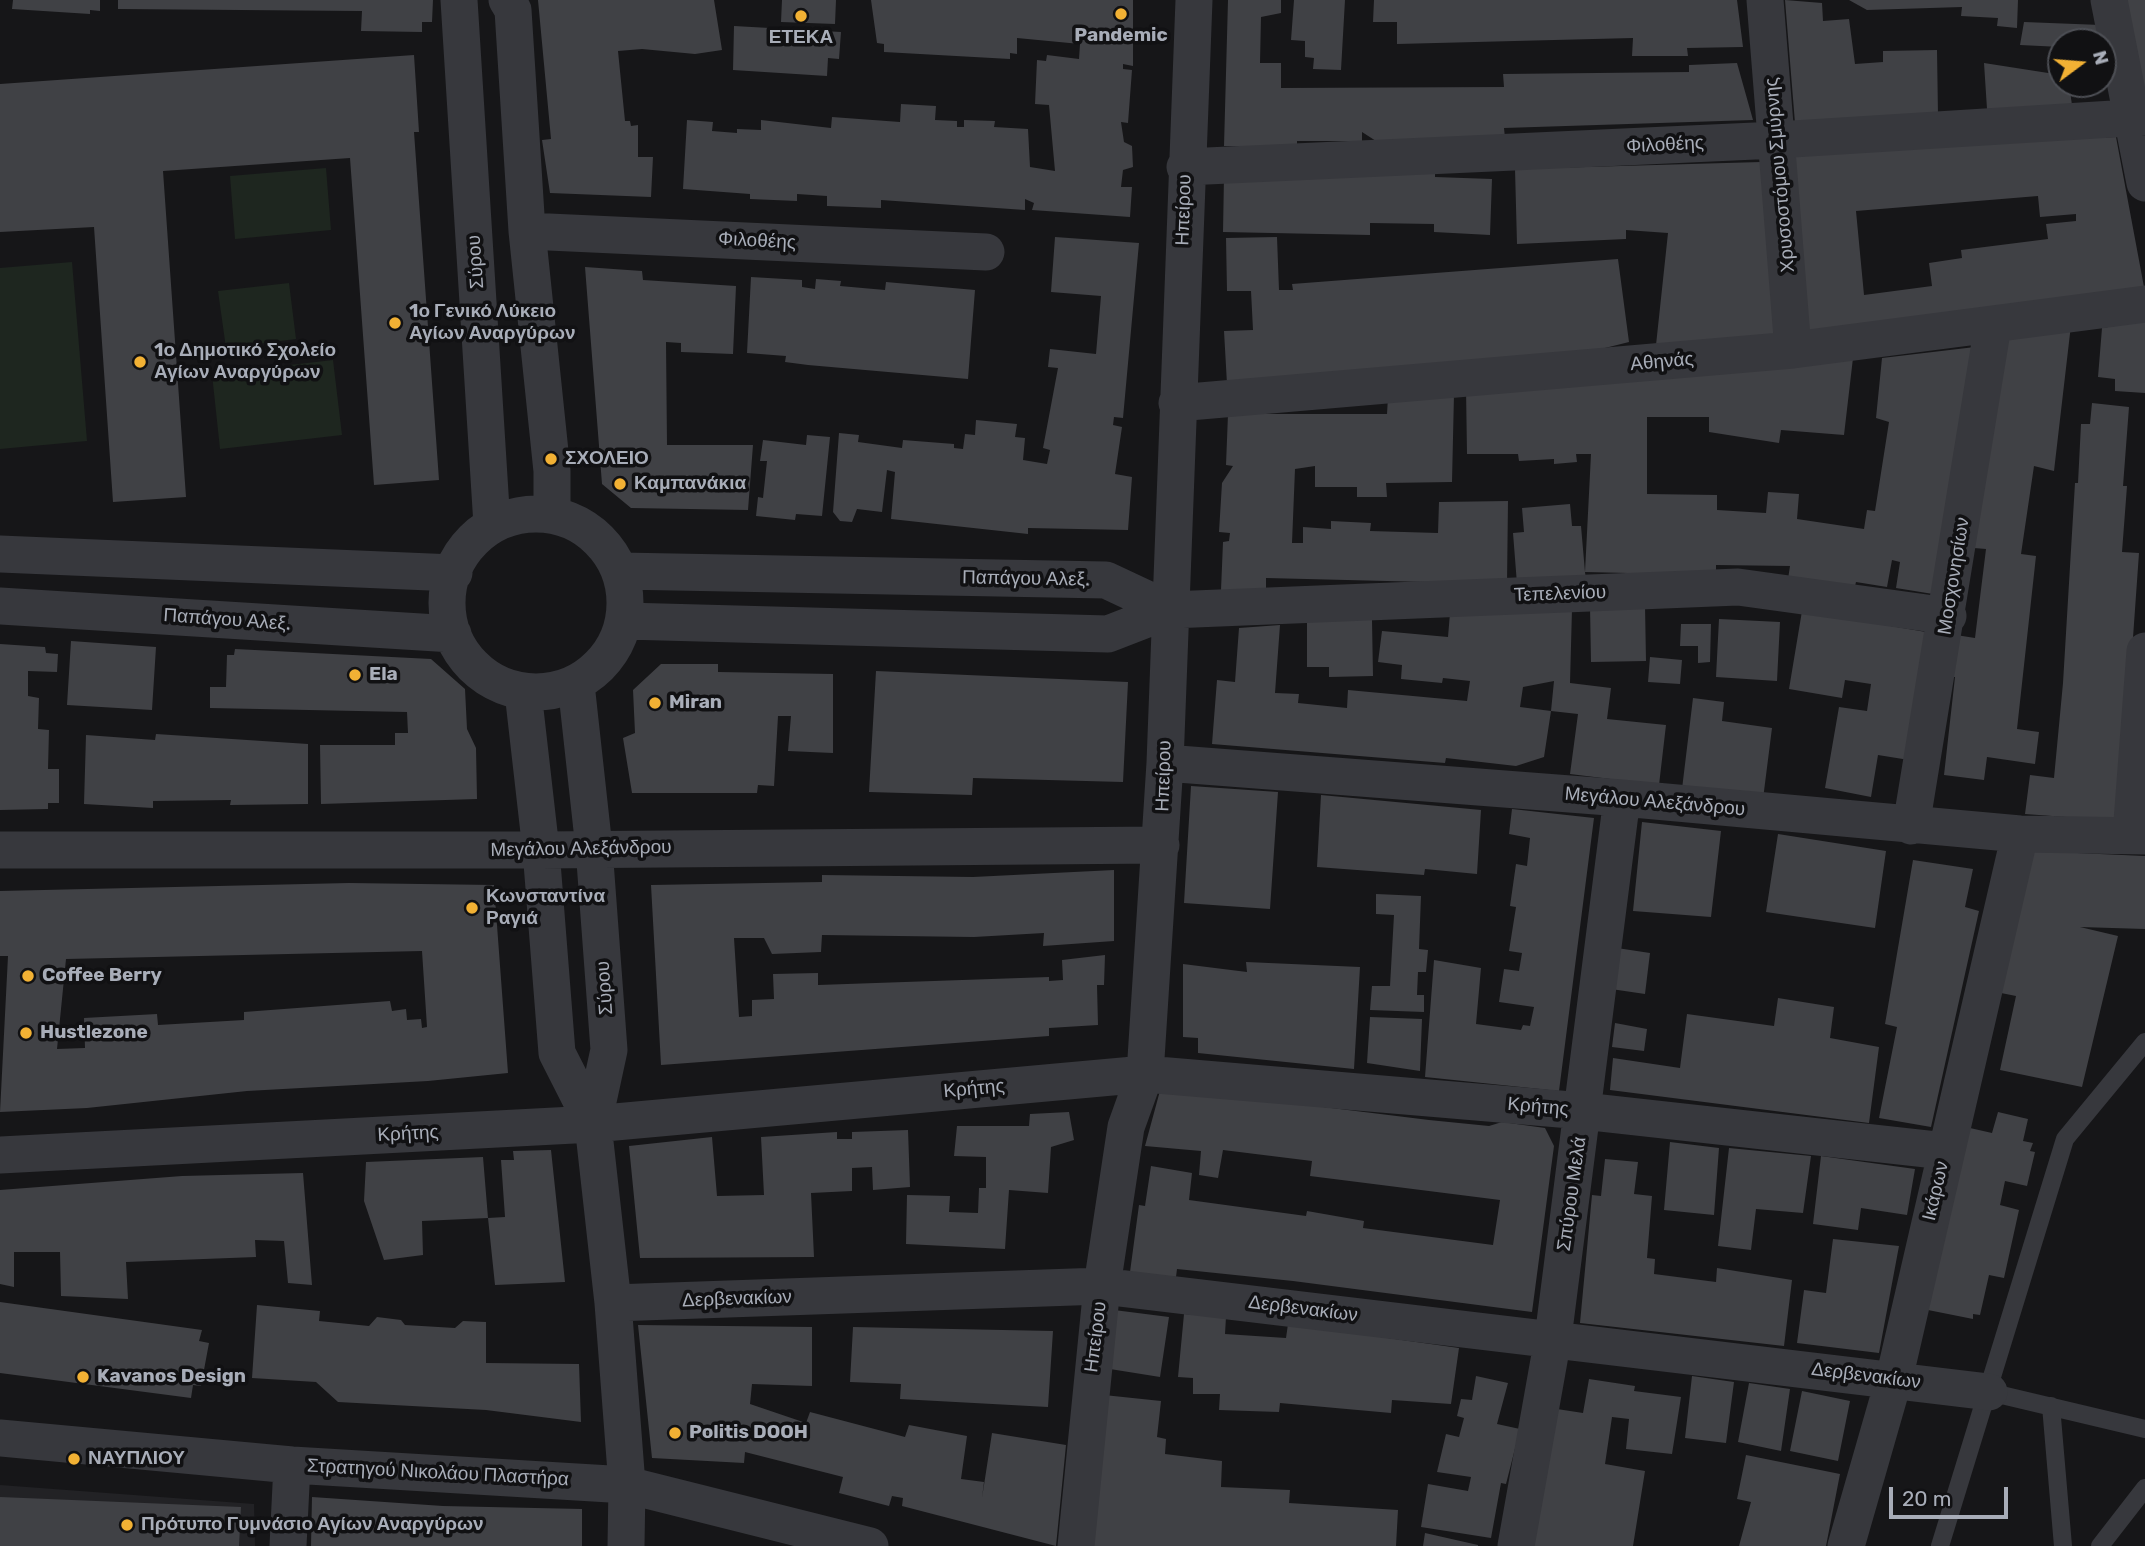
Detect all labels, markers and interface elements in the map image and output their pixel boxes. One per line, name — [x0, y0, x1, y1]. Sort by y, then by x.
marker: Pandemic — [1113, 6, 1129, 22]
marker: ΕΤΕΚΑ — [793, 8, 809, 24]
place label: Pandemic — [1074, 25, 1168, 47]
place label: ΕΤΕΚΑ — [769, 27, 833, 49]
north arrow — [2047, 28, 2117, 98]
text: N — [2088, 48, 2114, 67]
street label: Χρυσοστόμου Σμύρνης — [1760, 77, 1800, 273]
street label: Φιλοθέης — [1625, 132, 1705, 158]
street label: Ηπείρου — [1171, 174, 1197, 246]
street label: Φιλοθέης — [717, 228, 797, 254]
street label: Σύρου — [463, 234, 489, 290]
place label: 1ο Γενικό Λύκειο Αγίων Αναργύρων — [409, 301, 576, 345]
marker: 1ο Γενικό Λύκειο Αγίων Αναργύρων — [387, 315, 403, 331]
place label: 1ο Δημοτικό Σχολείο Αγίων Αναργύρων — [154, 340, 336, 384]
street label: Αθηνάς — [1629, 348, 1695, 376]
marker: 1ο Δημοτικό Σχολείο Αγίων Αναργύρων — [132, 354, 148, 370]
place label: ΣΧΟΛΕΙΟ — [565, 448, 649, 470]
marker: ΣΧΟΛΕΙΟ — [543, 451, 559, 467]
place label: Καμπανάκια — [634, 473, 746, 495]
marker: Καμπανάκια — [612, 476, 628, 492]
street label: Μοσχονησίων — [1933, 516, 1975, 636]
street label: Παπάγου Αλεξ. — [962, 566, 1090, 592]
street label: Τεπελενίου — [1514, 581, 1606, 607]
street label: Παπάγου Αλεξ. — [163, 604, 291, 636]
place label: Ela — [369, 664, 398, 686]
marker: Ela — [347, 667, 363, 683]
place label: Miran — [669, 692, 722, 714]
marker: Miran — [647, 695, 663, 711]
street label: Ηπείρου — [1151, 740, 1177, 812]
street label: Μεγάλου Αλεξάνδρου — [1564, 783, 1746, 821]
street label: Μεγάλου Αλεξάνδρου — [490, 836, 672, 862]
place label: Κωνσταντίνα Ραγιά — [486, 886, 605, 930]
marker: Κωνσταντίνα Ραγιά — [464, 900, 480, 916]
street label: Σύρου — [592, 960, 618, 1016]
place label: Coffee Berry — [42, 965, 162, 987]
marker: Coffee Berry — [20, 968, 36, 984]
place label: Hustlezone — [40, 1022, 148, 1044]
marker: Hustlezone — [18, 1025, 34, 1041]
street label: Κρήτης — [942, 1075, 1006, 1103]
street label: Κρήτης — [1506, 1093, 1570, 1121]
street label: Κρήτης — [377, 1121, 439, 1147]
street label: Σπύρου Μελά — [1553, 1135, 1591, 1253]
street label: Ικάρων — [1918, 1159, 1954, 1223]
street label: Δερβενακίων — [682, 1286, 792, 1312]
street label: Δερβενακίων — [1247, 1291, 1359, 1327]
street label: Ηπείρου — [1080, 1300, 1112, 1374]
street label: Δερβενακίων — [1810, 1358, 1922, 1394]
place label: Kavanos Design — [97, 1366, 246, 1388]
marker: Kavanos Design — [75, 1369, 91, 1385]
place label: Politis DOOH — [689, 1422, 808, 1444]
marker: Politis DOOH — [667, 1425, 683, 1441]
place label: ΝΑΥΠΛΙΟΥ — [88, 1448, 185, 1470]
marker: ΝΑΥΠΛΙΟΥ — [66, 1451, 82, 1467]
street label: Στρατηγού Νικολάου Πλαστήρα — [307, 1455, 569, 1491]
scale bar — [1893, 1472, 2012, 1516]
text: 20 m — [1902, 1486, 1951, 1511]
place label: Πρότυπο Γυμνάσιο Αγίων Αναργύρων — [141, 1514, 484, 1536]
marker: Πρότυπο Γυμνάσιο Αγίων Αναργύρων — [119, 1517, 135, 1533]

